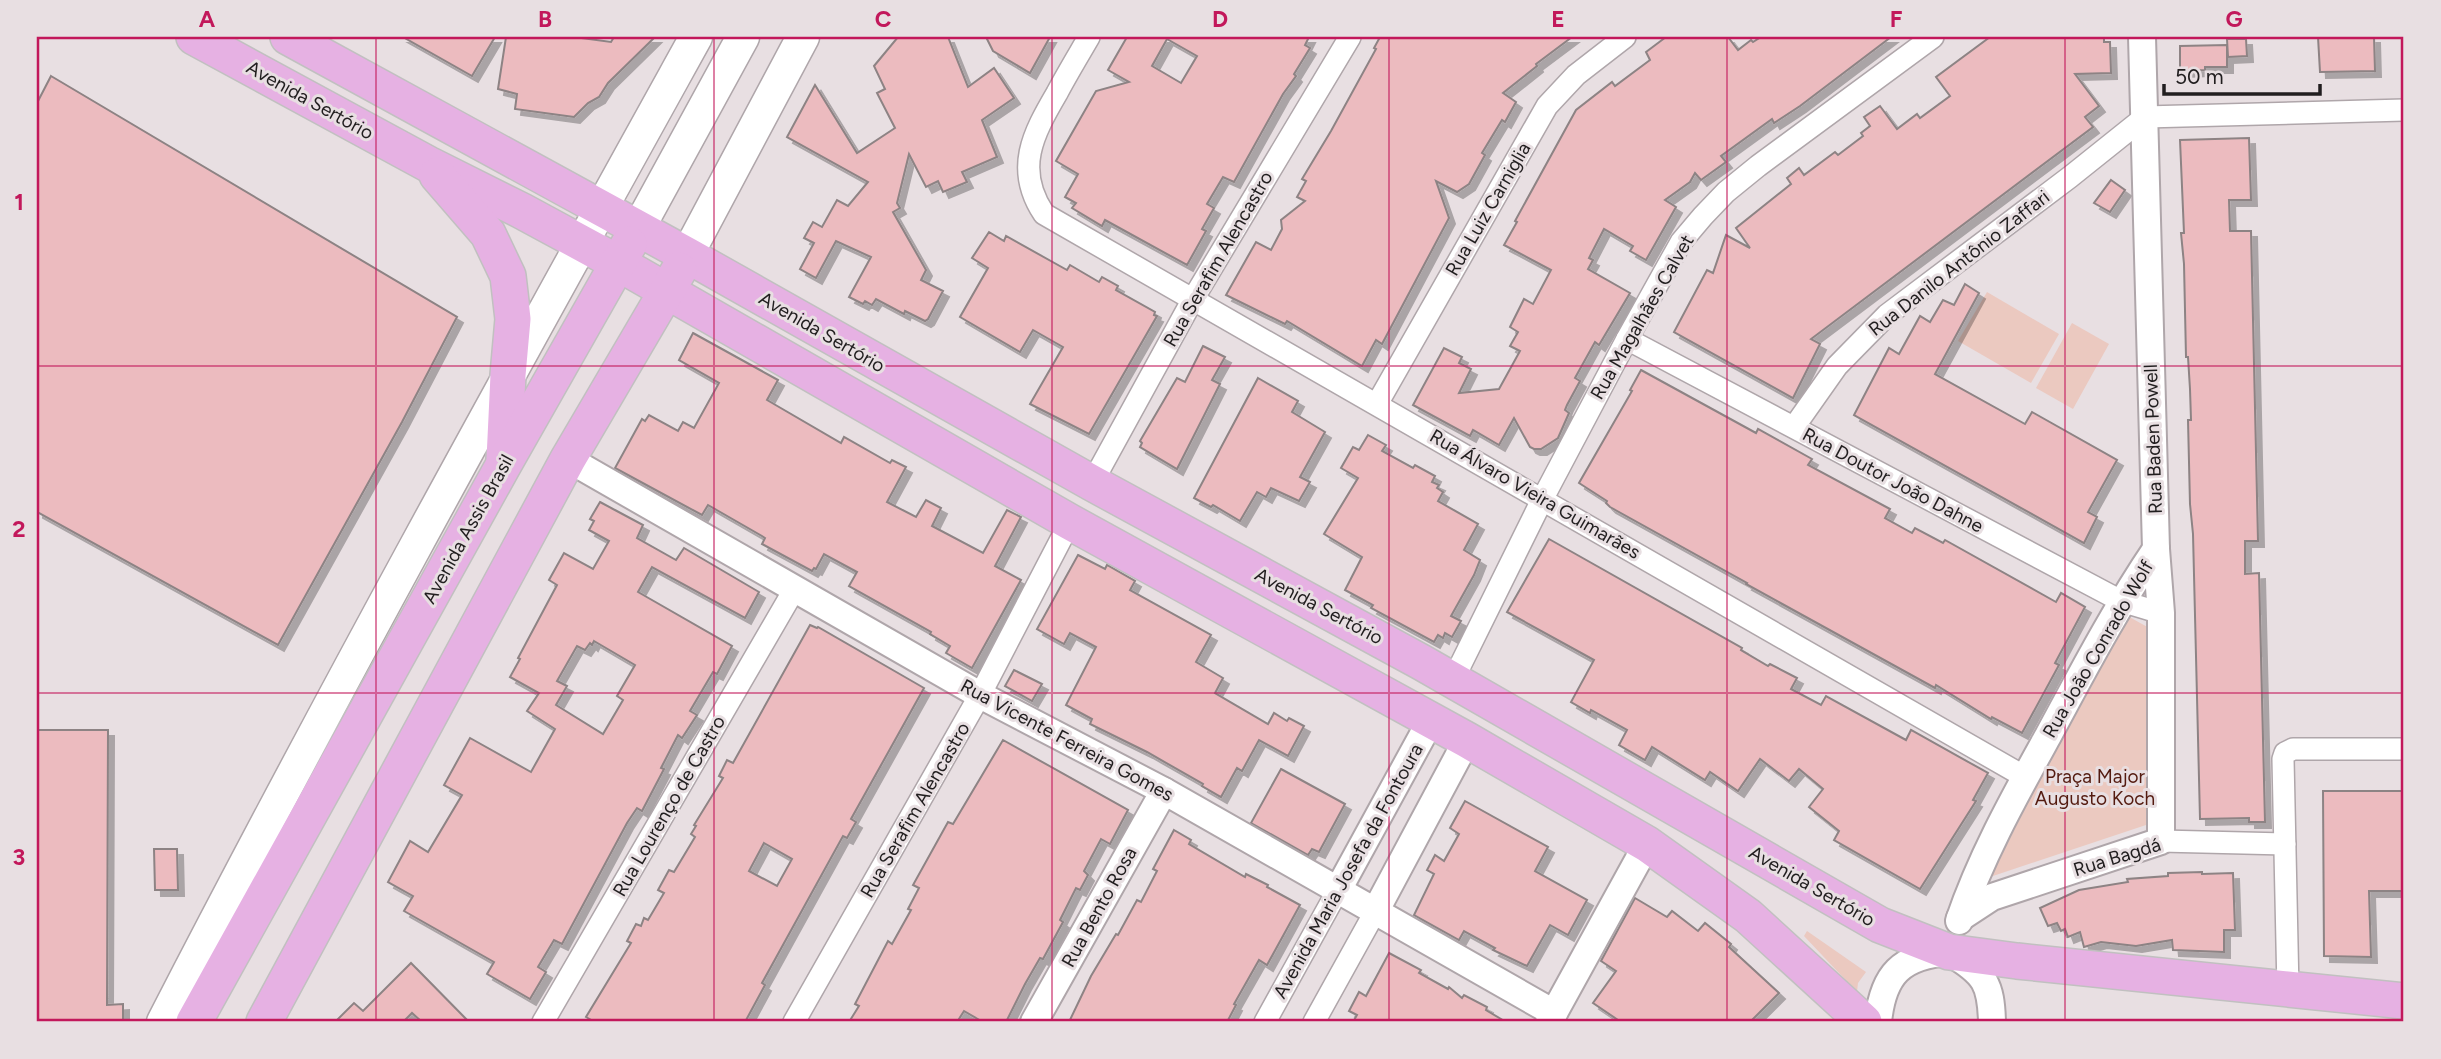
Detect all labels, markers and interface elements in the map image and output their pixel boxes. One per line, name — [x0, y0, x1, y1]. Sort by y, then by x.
text: A — [199, 5, 216, 33]
text: B — [538, 5, 552, 33]
text: C — [875, 5, 892, 33]
text: D — [1212, 5, 1228, 33]
text: E — [1551, 5, 1565, 33]
text: F — [1890, 5, 1903, 33]
text: G — [2225, 5, 2243, 33]
scale bar — [2164, 52, 2320, 96]
street label: Avenida Sertório — [242, 56, 378, 144]
text: 50 m — [2175, 64, 2224, 89]
street label: Rua Luiz Carniglia — [1441, 138, 1535, 280]
street label: Rua Serafim Alencastro — [1158, 167, 1278, 351]
street label: Rua Danilo Antônio Zaffari — [1864, 185, 2054, 341]
text: 1 — [14, 188, 24, 216]
street label: Rua Magalhães Calvet — [1585, 230, 1699, 404]
street label: Avenida Sertório — [755, 287, 889, 377]
street label: Rua Baden Powell — [2139, 364, 2167, 514]
street label: Rua Doutor João Dahne — [1799, 423, 1987, 537]
street label: Rua Álvaro Vieira Guimarães — [1426, 424, 1644, 564]
street label: Avenida Assis Brasil — [417, 450, 519, 608]
text: 2 — [12, 515, 26, 543]
street label: Rua João Conrado Wolf — [2038, 556, 2158, 742]
street label: Avenida Sertório — [1251, 563, 1387, 649]
street label: Rua Vicente Ferreira Gomes — [957, 674, 1178, 806]
street label: Rua Lourenço de Castro — [608, 712, 730, 900]
street label: Rua Serafim Alencastro — [855, 718, 975, 902]
street label: Avenida Maria Josefa da Fontoura — [1268, 740, 1428, 1002]
park label: Praça Major Augusto Koch — [2035, 765, 2155, 810]
street label: Rua Bagdá — [2071, 833, 2163, 881]
street label: Avenida Sertório — [1745, 841, 1879, 931]
text: 3 — [13, 843, 25, 871]
street label: Rua Bento Rosa — [1057, 843, 1141, 971]

